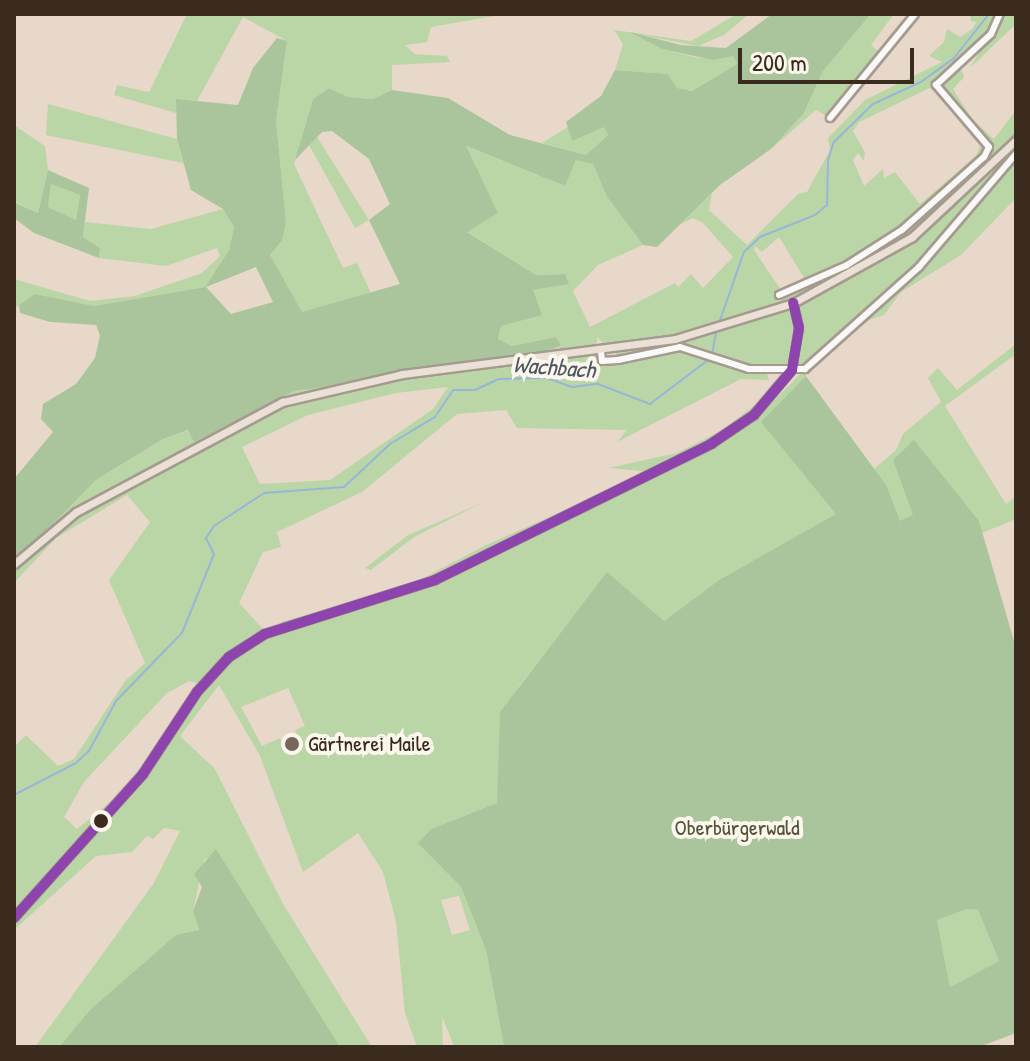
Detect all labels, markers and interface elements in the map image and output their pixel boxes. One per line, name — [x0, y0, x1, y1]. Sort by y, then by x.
scale bar — [742, 32, 918, 82]
text: 200 m — [752, 46, 807, 78]
water label: Wachbach — [512, 350, 596, 384]
place label: Gärtnerei Maile — [308, 731, 430, 757]
marker: Gärtnerei Maile — [283, 735, 301, 753]
unlabelled marker — [93, 813, 109, 829]
park label: Oberbürgerwald — [674, 815, 800, 841]

